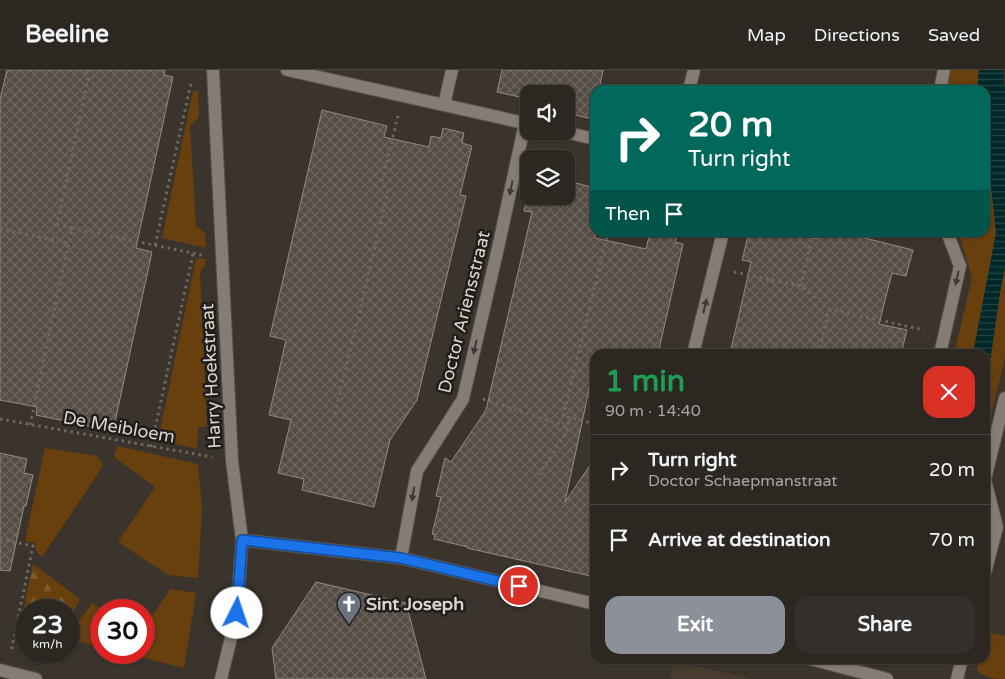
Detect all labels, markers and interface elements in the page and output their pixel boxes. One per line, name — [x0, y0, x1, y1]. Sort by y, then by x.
text: Beeline — [25, 20, 109, 49]
text: Map — [747, 24, 786, 46]
text: Directions — [814, 24, 900, 46]
text: Saved — [928, 24, 980, 46]
map controls — [520, 85, 575, 205]
button: sound — [520, 85, 575, 140]
text: 20 m — [688, 104, 773, 146]
icon: right — [605, 105, 670, 170]
text: Turn right — [688, 146, 790, 172]
button: layers — [520, 150, 575, 205]
one-way arrow — [507, 181, 515, 196]
icon: arrive — [660, 200, 688, 228]
text: Then — [605, 203, 650, 225]
street label: Doctor Ariensstraat — [433, 228, 495, 396]
one-way arrow — [953, 271, 961, 286]
one-way arrow — [701, 299, 709, 314]
street label: Harry Hoekstraat — [196, 303, 226, 449]
one-way arrow — [471, 339, 479, 354]
text: 1 min — [605, 363, 685, 400]
button: close — [923, 366, 975, 418]
text: 90 m · 14:40 — [605, 401, 701, 421]
street label: De Meibloem — [61, 406, 177, 448]
text: Turn right — [648, 449, 736, 471]
icon: right — [605, 456, 633, 484]
text: 20 m — [929, 459, 975, 481]
text: Doctor Schaepmanstraat — [648, 471, 837, 491]
one-way arrow — [408, 486, 416, 502]
icon: arrive — [605, 526, 633, 554]
text: Arrive at destination — [648, 529, 831, 551]
text: 70 m — [929, 529, 975, 551]
pin — [498, 565, 540, 607]
icon: arrive — [505, 572, 533, 600]
position arrow — [210, 586, 262, 638]
church icon: Sint Joseph — [336, 591, 362, 625]
place label: Sint Joseph — [366, 593, 464, 615]
button: Exit — [605, 596, 785, 654]
button: Share — [795, 596, 975, 654]
speed limit sign: 30 — [90, 599, 155, 664]
text: 23 — [32, 610, 63, 640]
text: km/h — [32, 637, 63, 651]

